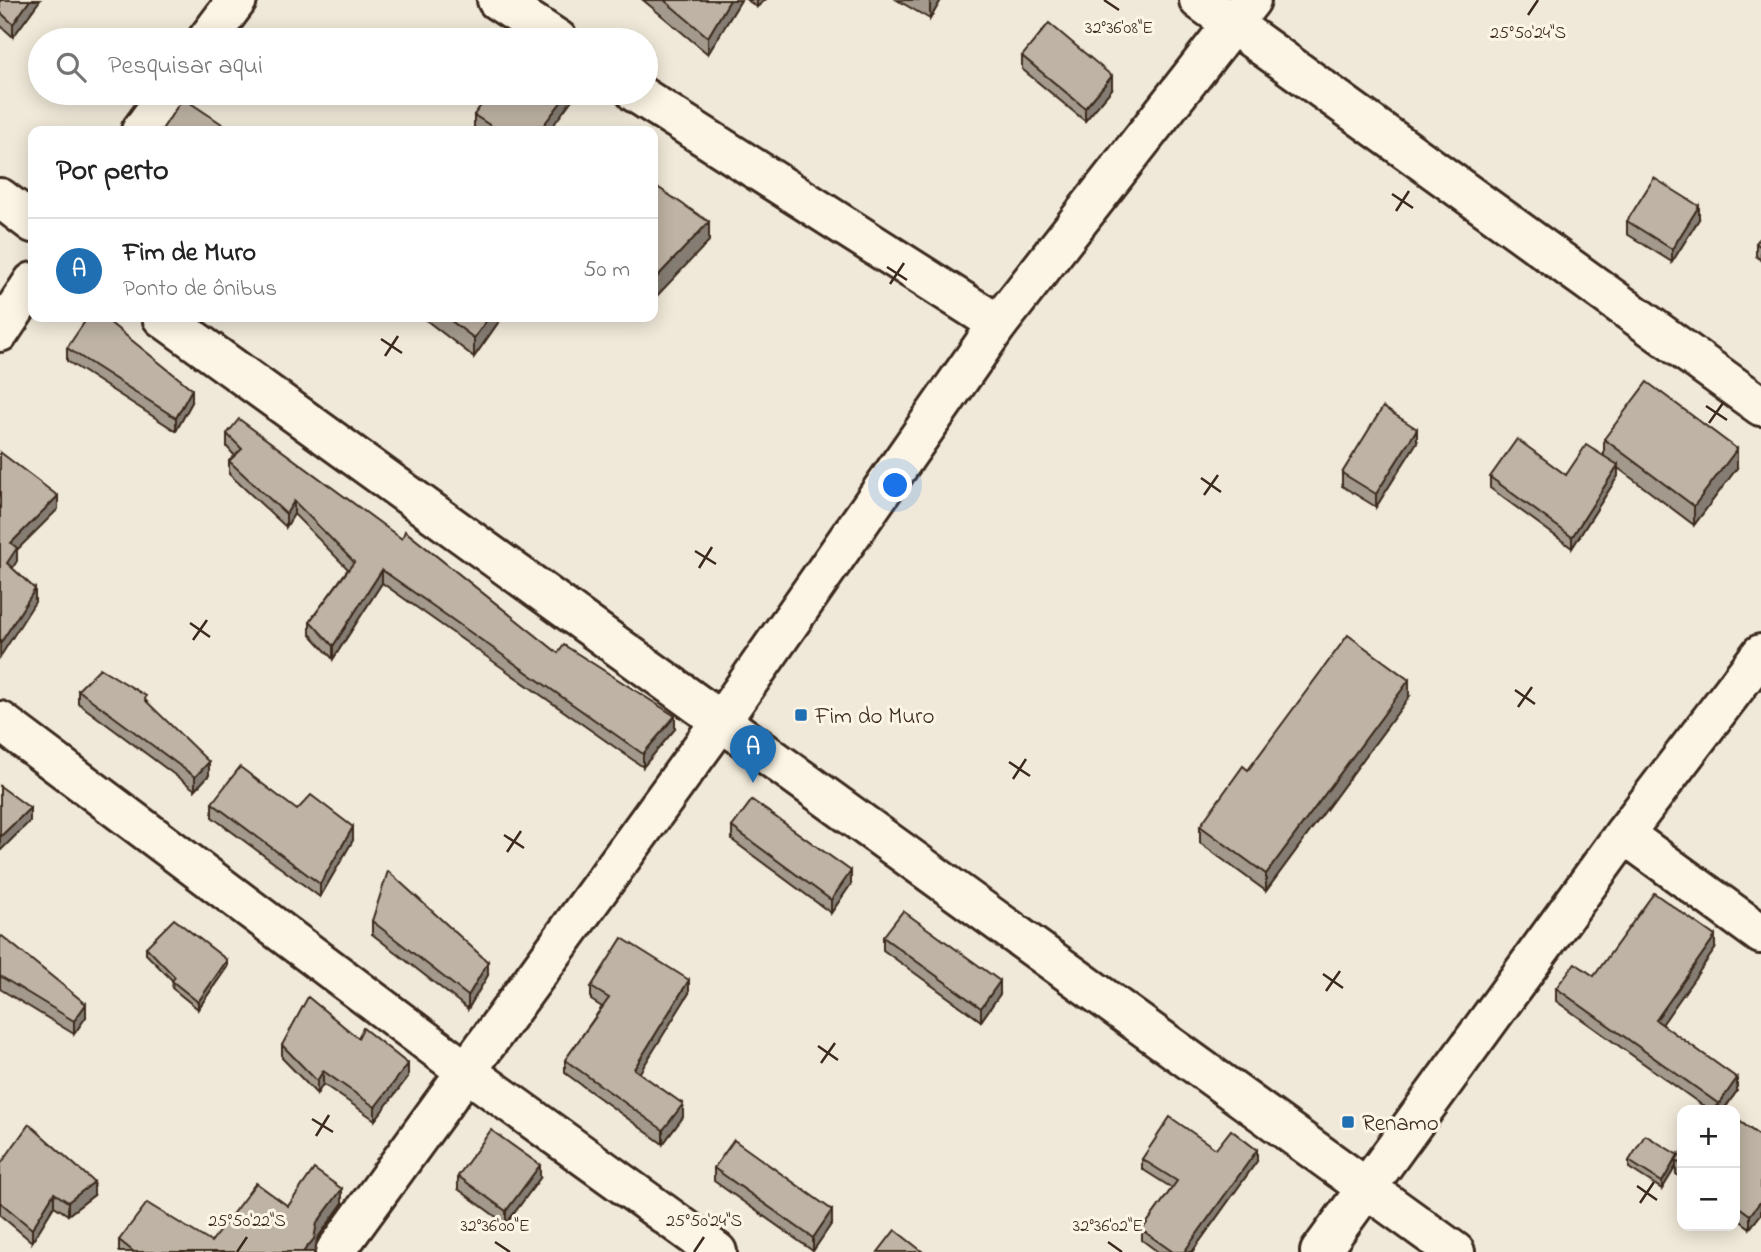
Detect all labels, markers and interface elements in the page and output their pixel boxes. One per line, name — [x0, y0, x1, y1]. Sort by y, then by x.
text: 32°36'08"E — [1085, 16, 1153, 42]
text: 25°50'24"S — [1490, 21, 1566, 47]
search box — [28, 28, 658, 105]
icon: search — [52, 48, 90, 86]
text: Pesquisar aqui — [108, 48, 263, 86]
text: Por perto — [56, 150, 169, 194]
text: Fim de Muro — [123, 235, 256, 273]
text: A — [72, 254, 86, 287]
text: 50 m — [583, 254, 630, 287]
text: Ponto de ônibus — [123, 273, 277, 306]
your location — [878, 468, 912, 502]
place label: Fim do Muro — [814, 701, 934, 734]
marker: Fim do Muro — [793, 707, 809, 723]
pin: A — [730, 725, 776, 783]
map controls — [1677, 1105, 1740, 1231]
button: + — [1677, 1105, 1740, 1168]
place label: Renamo — [1362, 1108, 1439, 1141]
marker: Renamo — [1340, 1114, 1356, 1130]
button: − — [1677, 1168, 1740, 1231]
text: 25°50'22"S — [208, 1209, 286, 1235]
text: 25°50'24"S — [666, 1209, 742, 1235]
text: 32°36'00"E — [460, 1214, 530, 1240]
text: 32°36'02"E — [1073, 1214, 1143, 1240]

